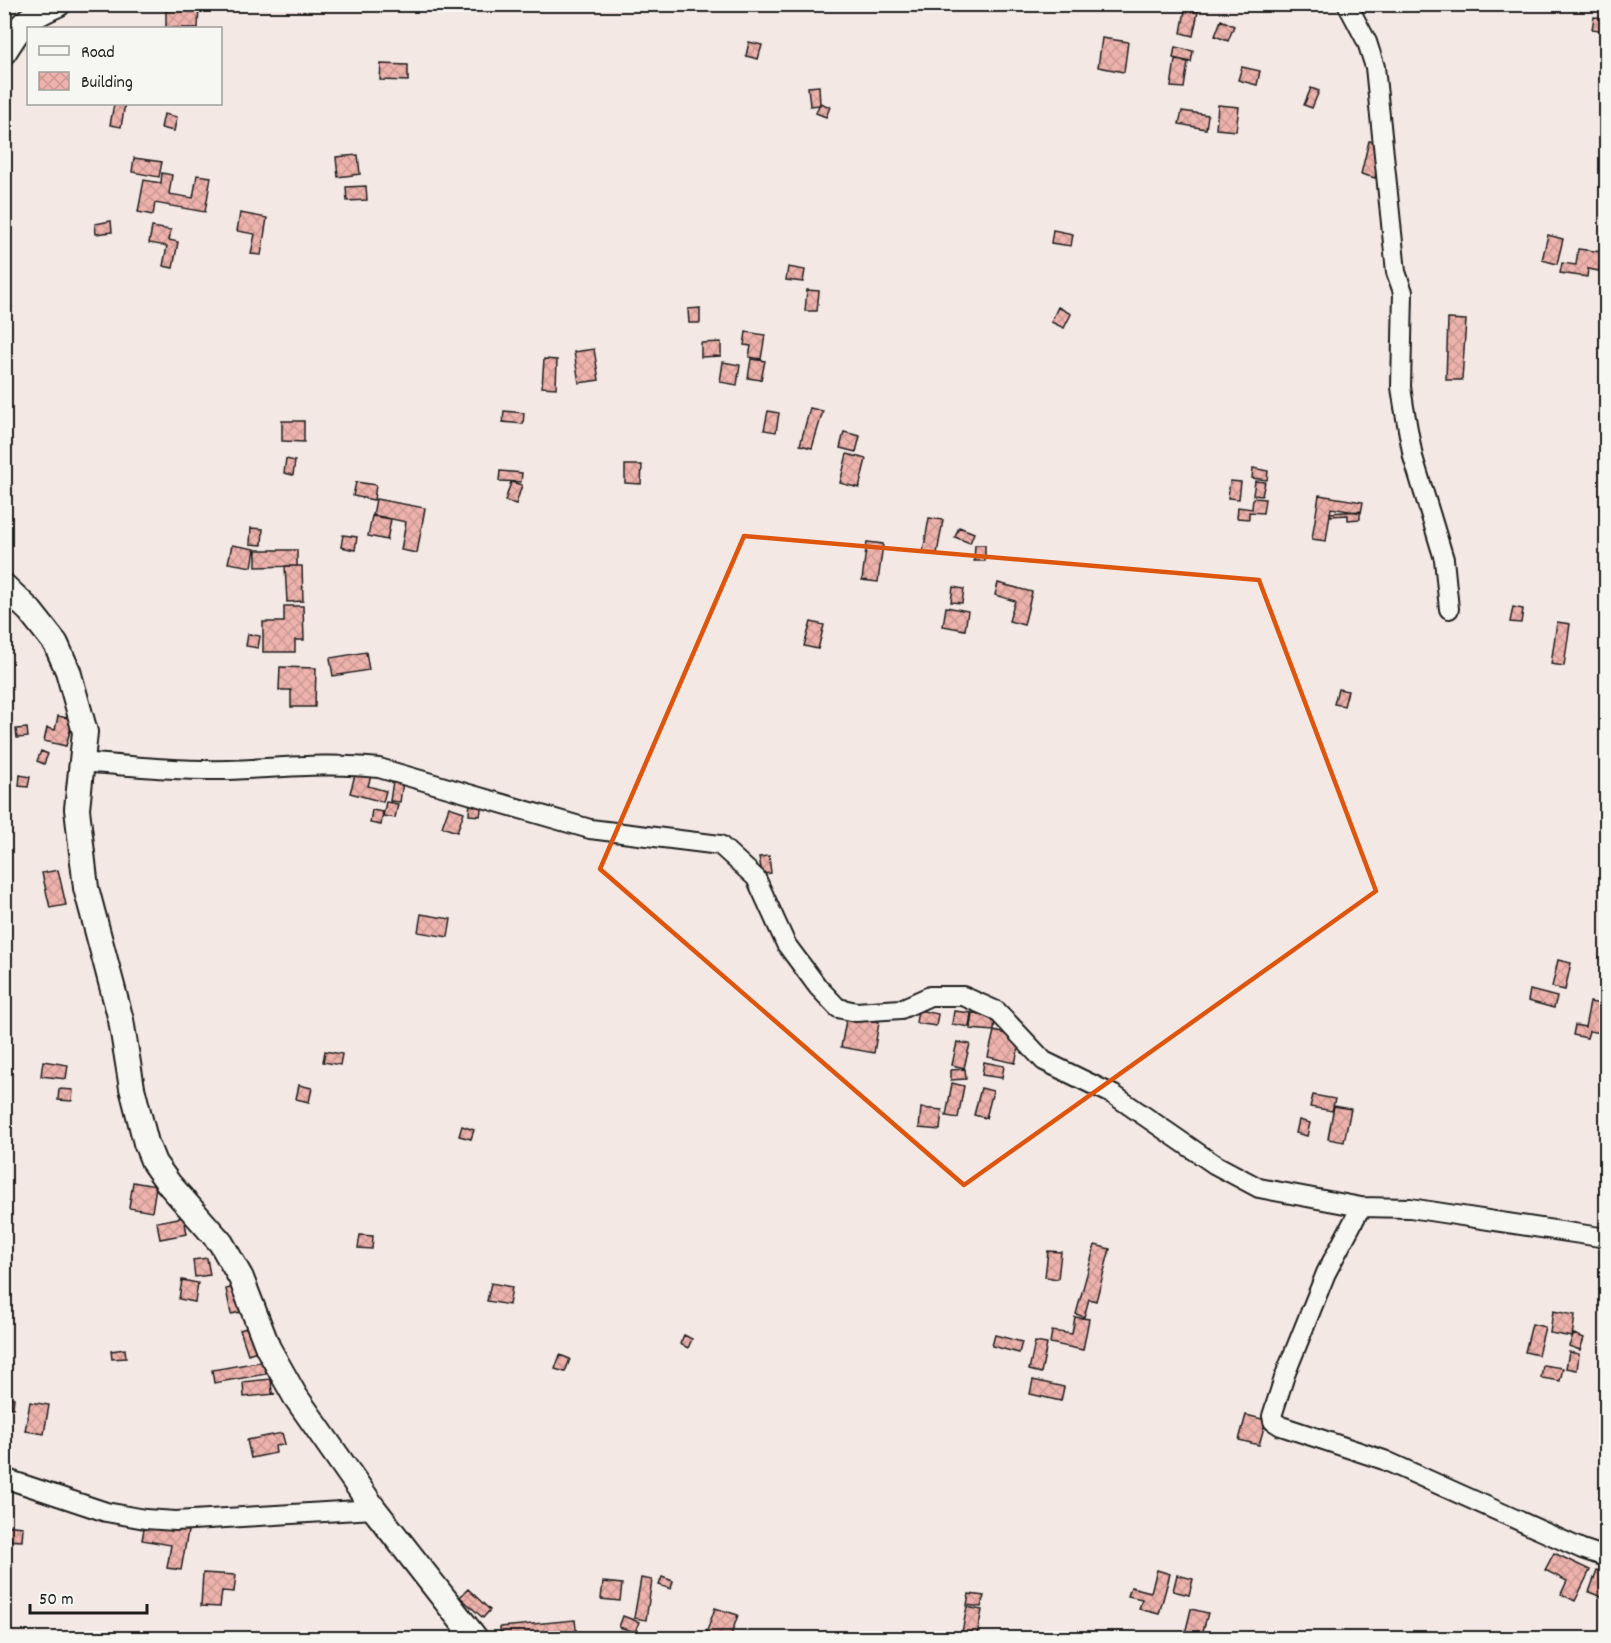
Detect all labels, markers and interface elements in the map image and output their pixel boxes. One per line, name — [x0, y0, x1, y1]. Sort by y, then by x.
legend — [27, 27, 222, 105]
text: Road — [81, 41, 115, 66]
text: Building — [81, 71, 133, 96]
scale bar — [30, 1577, 147, 1615]
text: 50 m — [39, 1588, 74, 1613]

